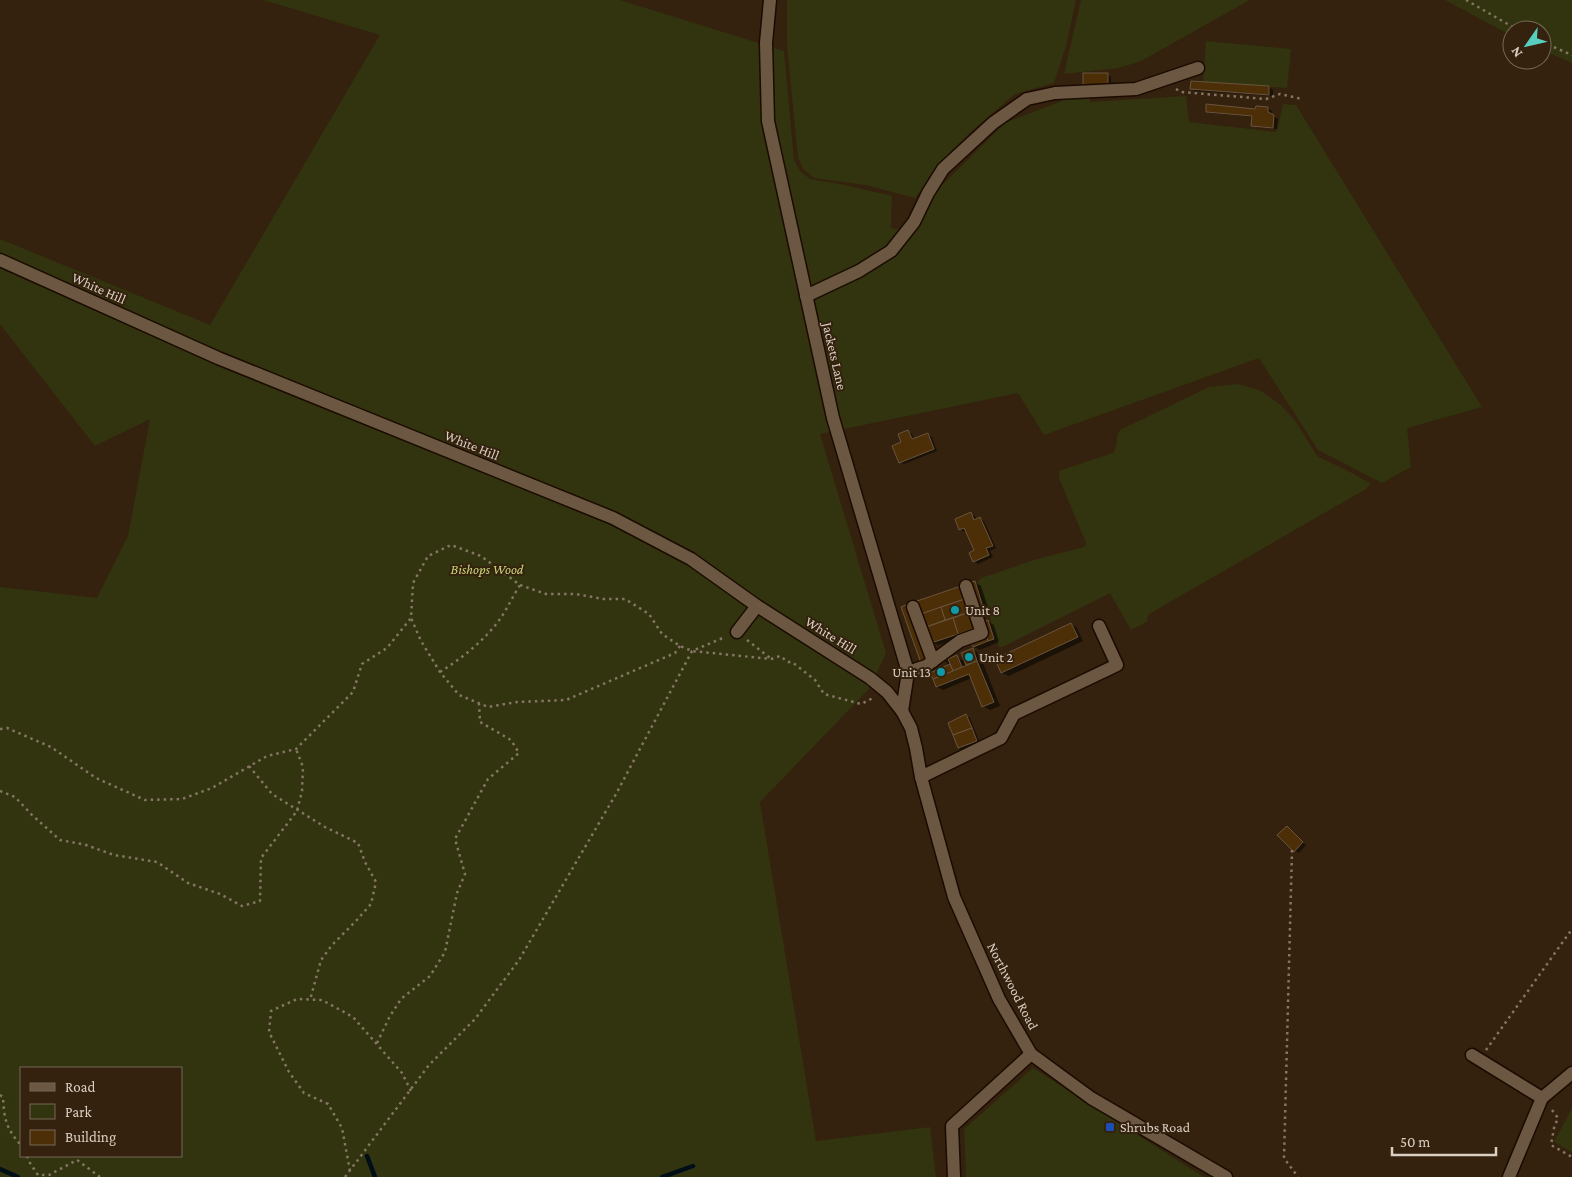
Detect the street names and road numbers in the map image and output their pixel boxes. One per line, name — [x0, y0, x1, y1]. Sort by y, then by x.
street label: White Hill — [69, 269, 129, 307]
street label: Jackets Lane — [819, 319, 851, 391]
street label: White Hill — [442, 427, 502, 463]
street label: White Hill — [802, 613, 860, 657]
street label: Northwood Road — [984, 940, 1042, 1033]

